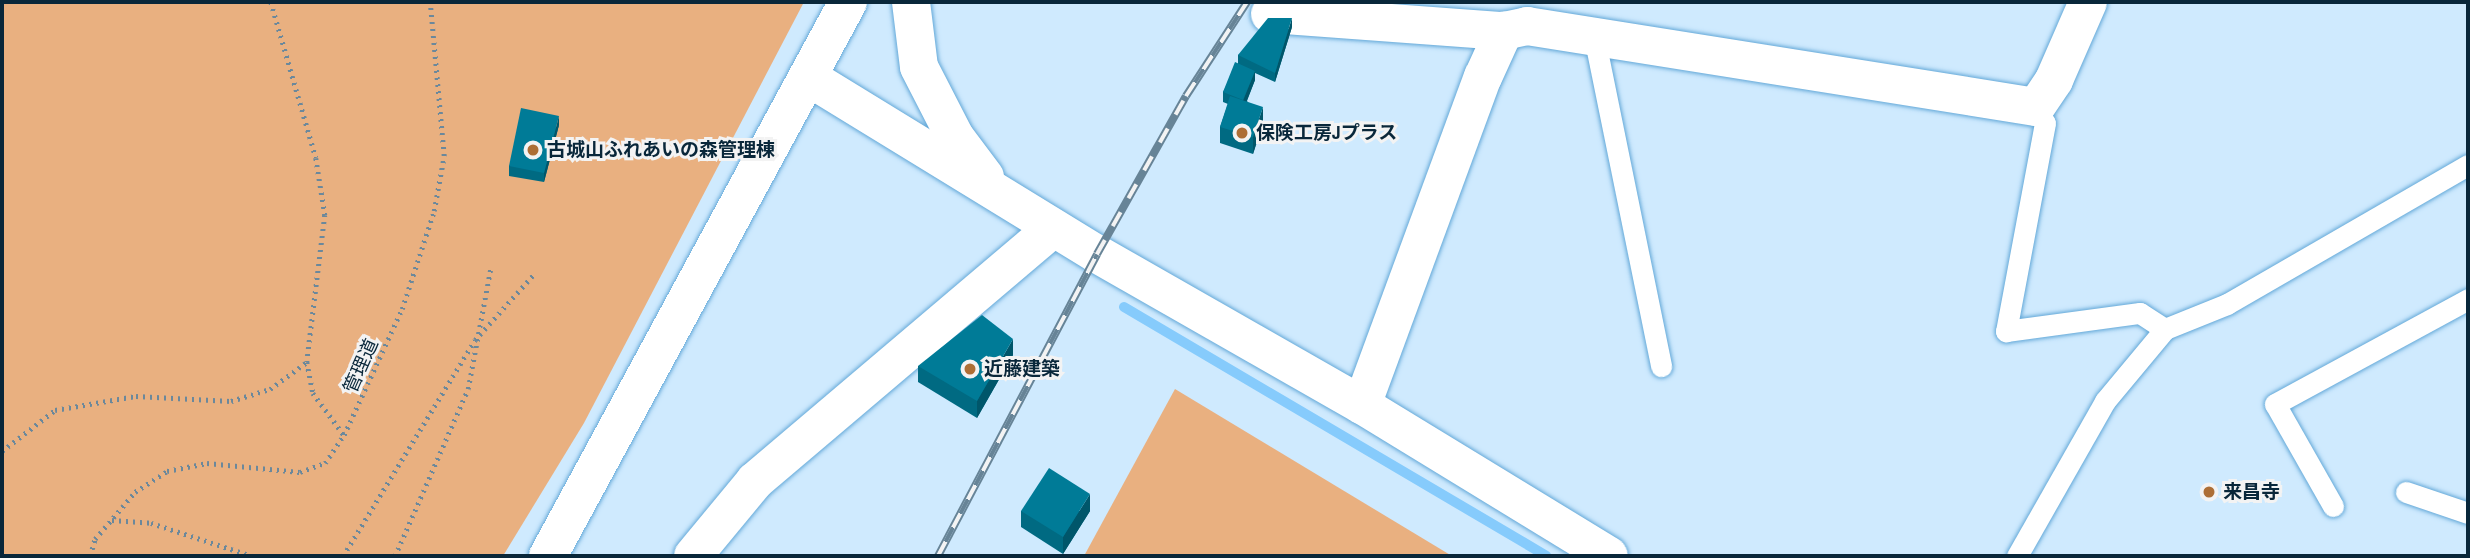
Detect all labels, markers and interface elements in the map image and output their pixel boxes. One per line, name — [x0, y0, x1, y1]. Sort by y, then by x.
place label: 保険工房Jプラス — [1256, 122, 1398, 144]
marker: 保険工房Jプラス — [1234, 125, 1250, 141]
place label: 古城山ふれあいの森管理棟 — [547, 139, 775, 161]
marker: 古城山ふれあいの森管理棟 — [525, 142, 541, 158]
street label: 管理道 — [339, 335, 383, 397]
place label: 近藤建築 — [984, 358, 1060, 380]
marker: 近藤建築 — [962, 361, 978, 377]
place label: 来昌寺 — [2223, 481, 2280, 503]
marker: 来昌寺 — [2201, 484, 2217, 500]

